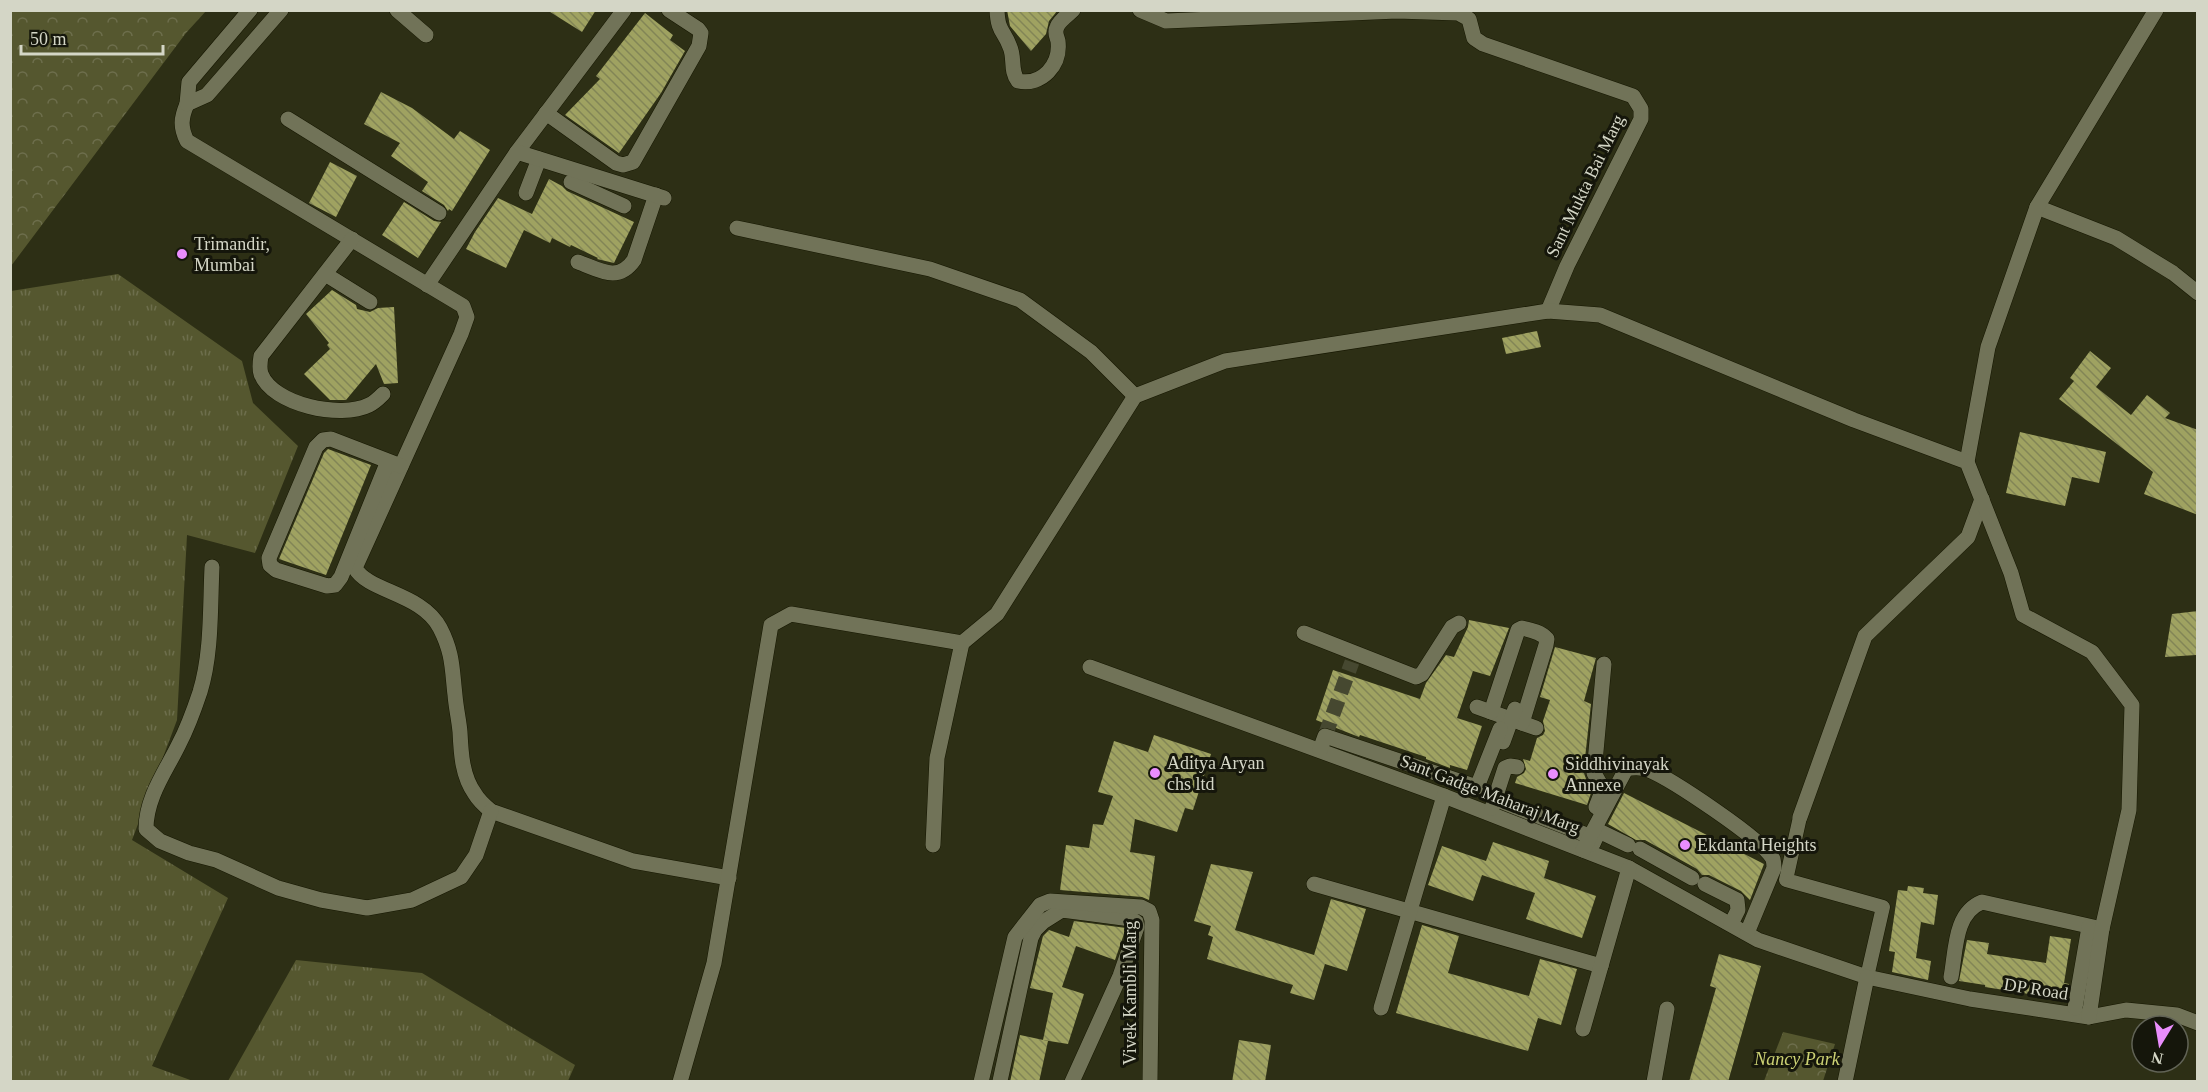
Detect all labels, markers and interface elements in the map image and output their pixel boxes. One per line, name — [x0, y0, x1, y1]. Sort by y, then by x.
scale bar — [21, 18, 164, 56]
text: 50 m — [30, 29, 67, 49]
street label: Sant Mukta Bai Marg — [1542, 111, 1628, 261]
place label: Trimandir, Mumbai — [194, 234, 270, 275]
marker: Trimandir, Mumbai — [175, 247, 189, 261]
street label: Sant Gadge Maharaj Marg — [1397, 750, 1583, 838]
place label: Aditya Aryan chs ltd — [1167, 753, 1264, 794]
place label: Siddhivinayak Annexe — [1565, 754, 1669, 795]
marker: Aditya Aryan chs ltd — [1148, 766, 1162, 780]
marker: Siddhivinayak Annexe — [1546, 767, 1560, 781]
place label: Ekdanta Heights — [1697, 835, 1816, 855]
marker: Ekdanta Heights — [1678, 838, 1692, 852]
street label: Vivek Kambli Marg — [1120, 921, 1140, 1065]
street label: DP Road — [2002, 974, 2070, 1004]
north arrow — [2130, 1014, 2190, 1074]
park label: Nancy Park — [1753, 1049, 1841, 1069]
text: N — [2150, 1049, 2165, 1068]

